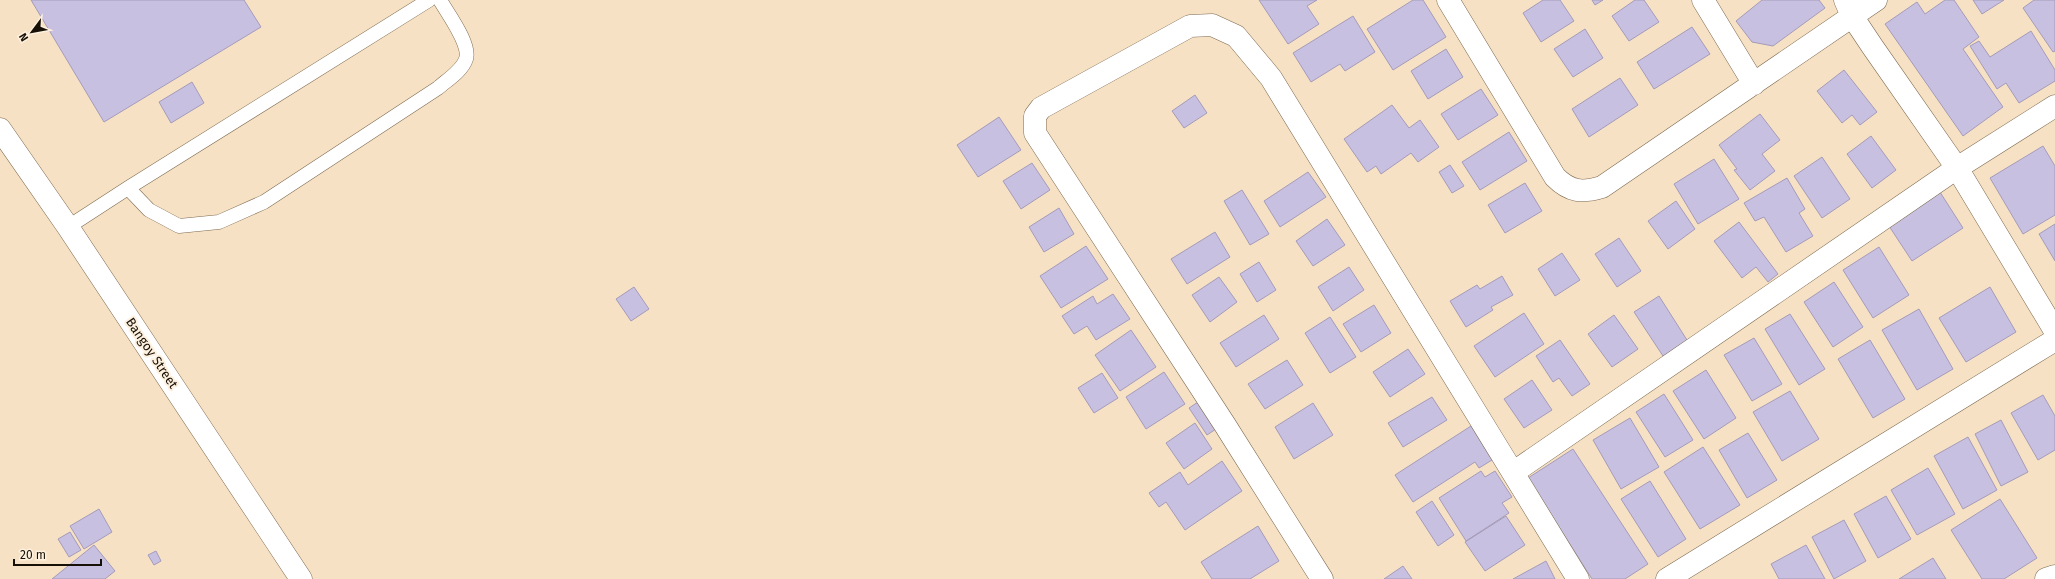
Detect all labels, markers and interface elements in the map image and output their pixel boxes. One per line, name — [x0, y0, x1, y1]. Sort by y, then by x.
north arrow — [12, 12, 52, 52]
text: N — [16, 30, 31, 44]
street label: Bangoy Street — [123, 315, 181, 391]
scale bar — [14, 541, 101, 567]
text: 20 m — [20, 548, 46, 562]

